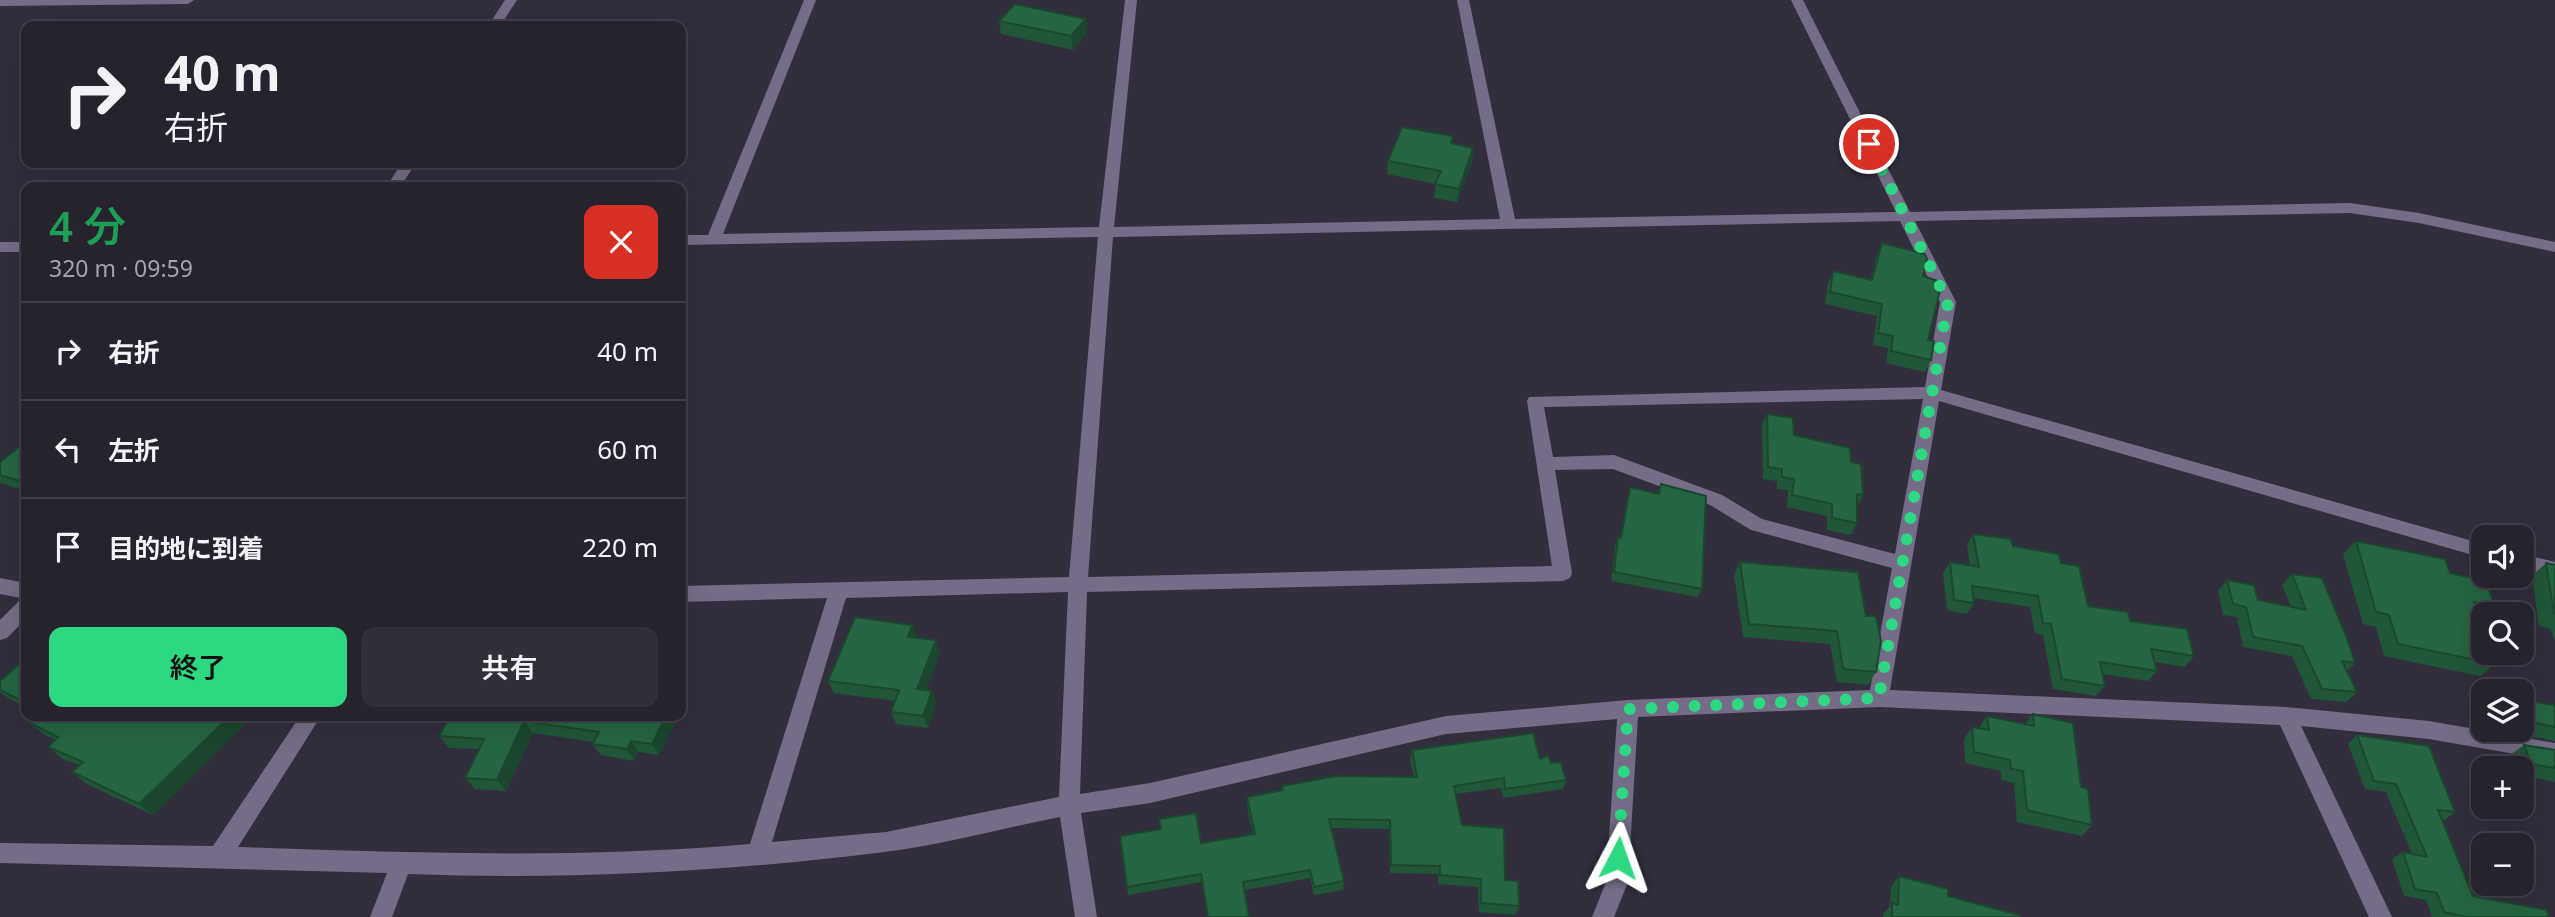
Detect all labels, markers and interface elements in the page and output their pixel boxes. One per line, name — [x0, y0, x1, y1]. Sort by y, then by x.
text: 40 m — [164, 39, 281, 105]
icon: right — [49, 49, 140, 140]
text: 右折 — [164, 105, 228, 148]
pin — [1839, 114, 1899, 174]
icon: arrive — [1850, 125, 1888, 163]
text: 4 分 — [49, 197, 126, 254]
button: close — [584, 205, 658, 279]
text: 320 m · 09:59 — [49, 252, 193, 284]
icon: right — [49, 332, 87, 370]
text: 40 m — [597, 333, 658, 369]
text: 右折 — [108, 334, 160, 370]
icon: left — [49, 430, 87, 468]
text: 60 m — [597, 431, 658, 467]
text: 左折 — [108, 432, 160, 468]
map controls — [2471, 525, 2534, 896]
button: sound — [2471, 525, 2534, 588]
icon: arrive — [49, 528, 87, 566]
text: 220 m — [582, 529, 658, 565]
text: 目的地に到着 — [108, 530, 264, 566]
button: search — [2471, 602, 2534, 665]
button: 終了 — [49, 627, 347, 707]
button: 共有 — [361, 627, 658, 707]
button: layers — [2471, 679, 2534, 742]
button: + — [2471, 756, 2534, 819]
position arrow — [1581, 821, 1655, 895]
button: − — [2471, 833, 2534, 896]

